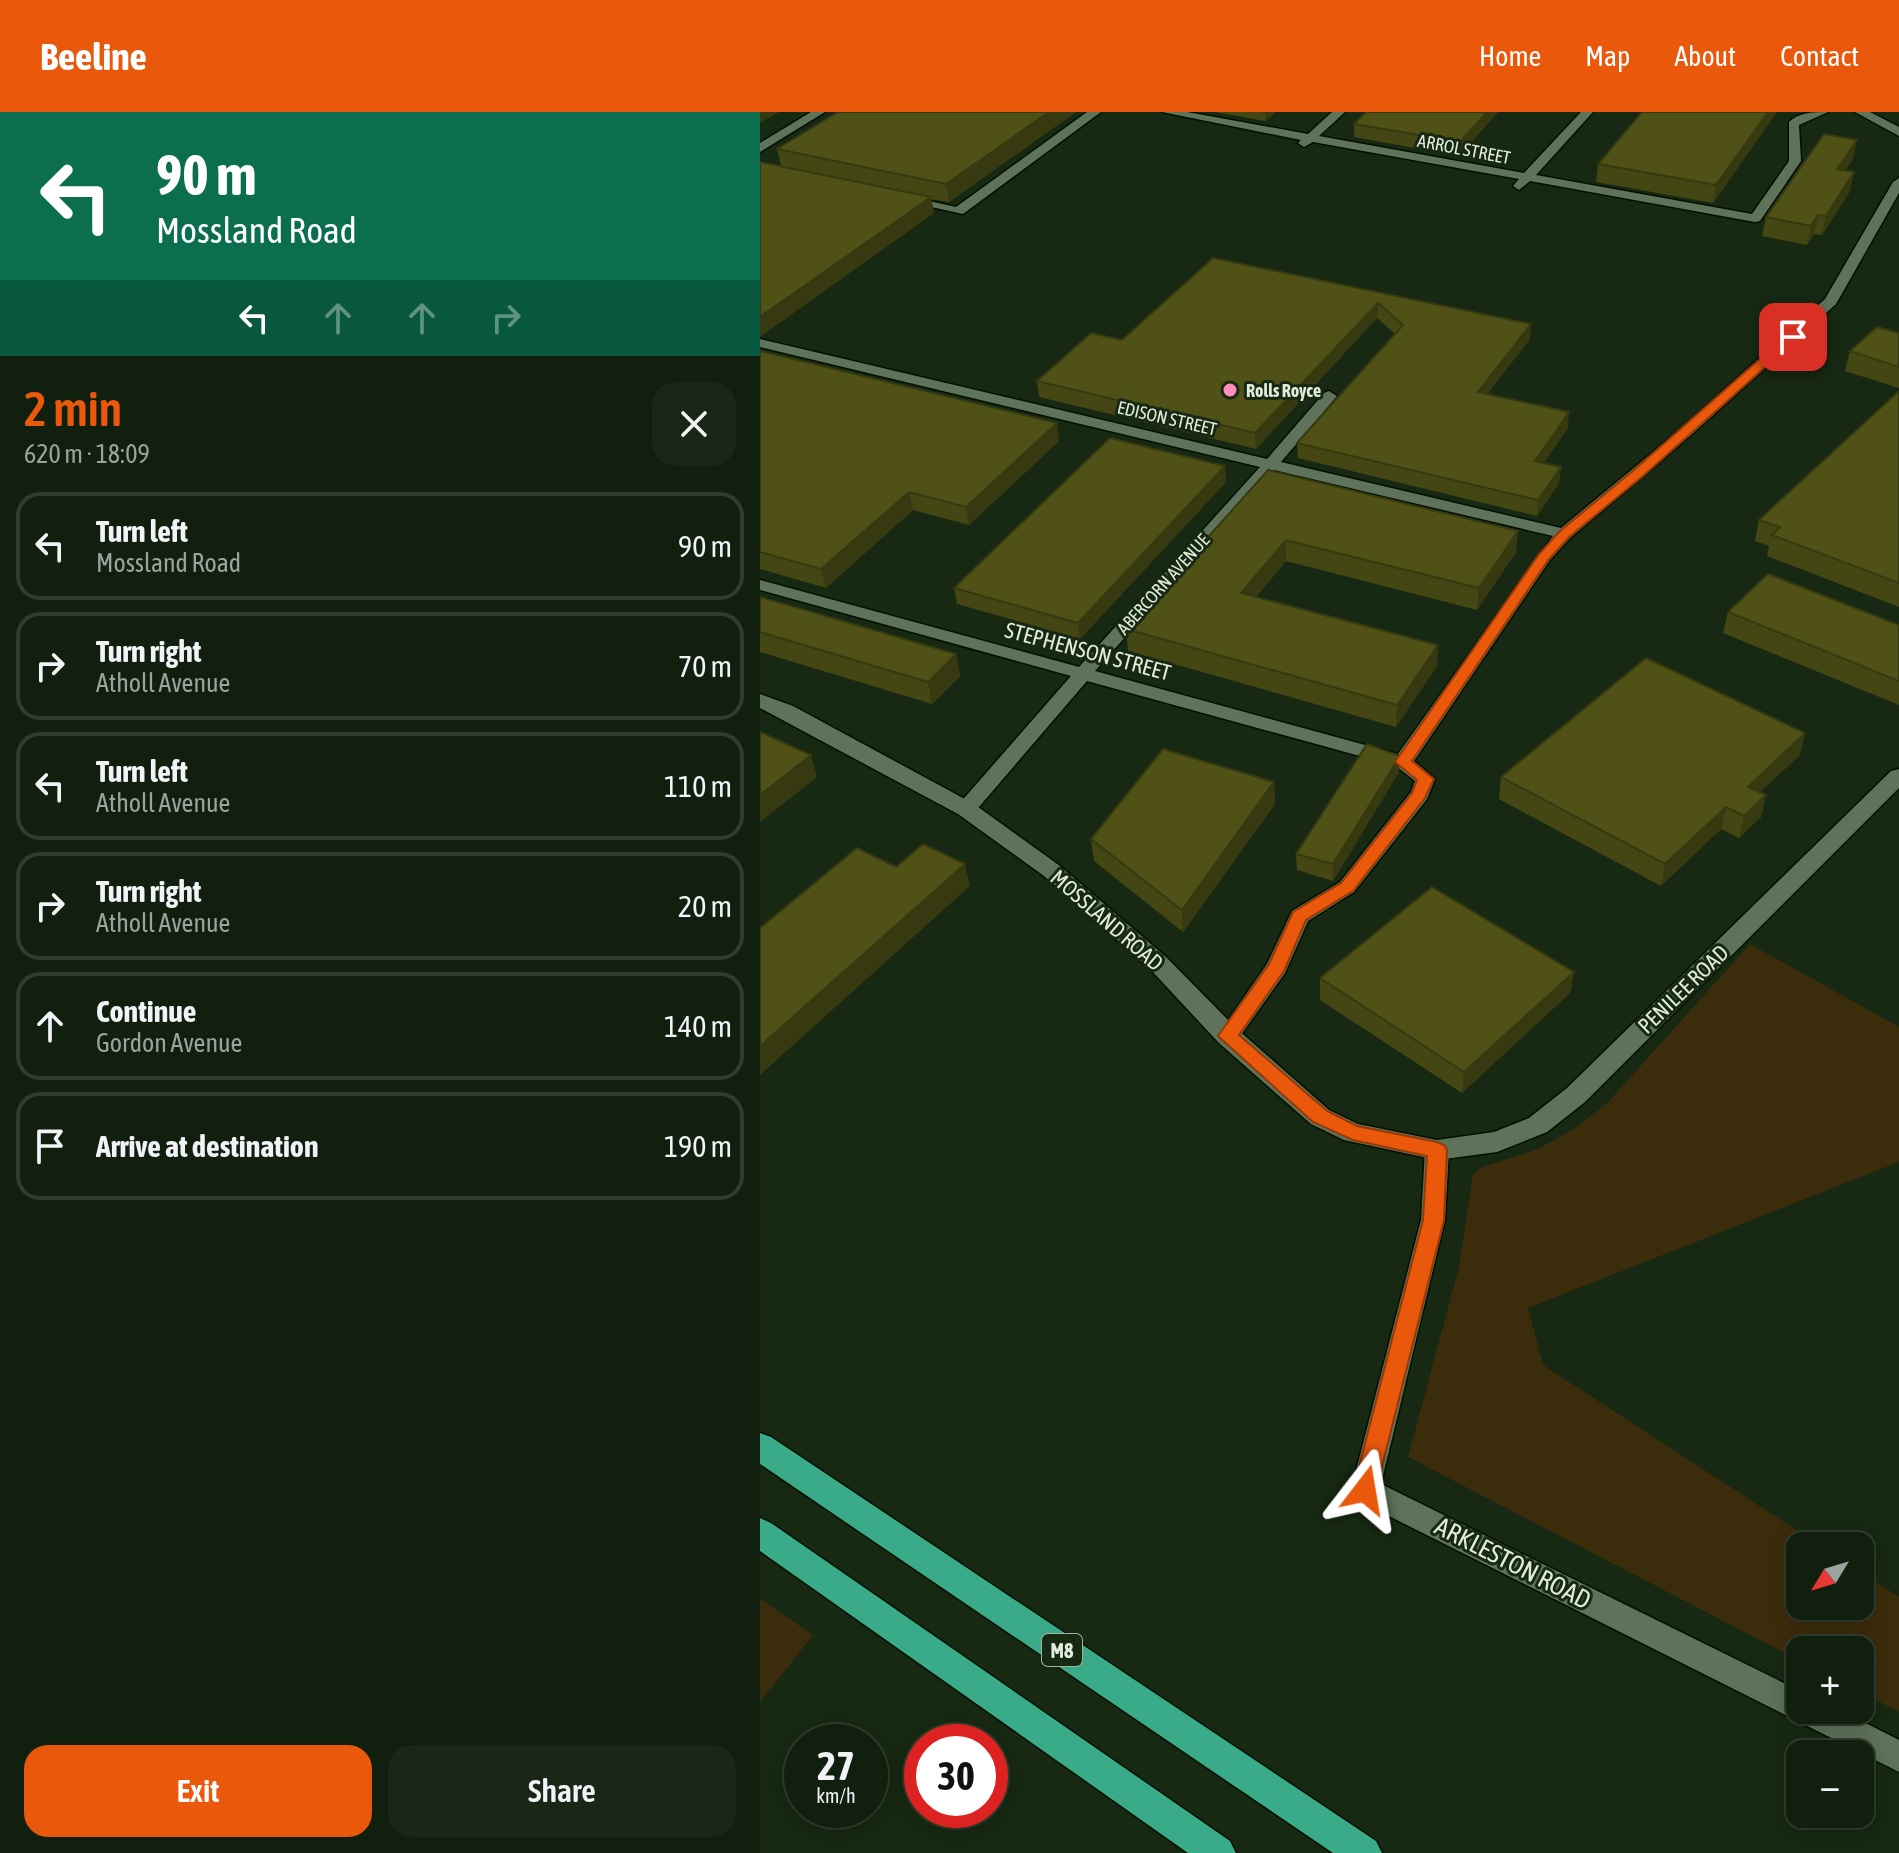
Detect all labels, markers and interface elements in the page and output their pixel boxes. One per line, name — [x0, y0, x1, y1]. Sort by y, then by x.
text: Beeline — [40, 35, 147, 78]
text: Home — [1479, 40, 1541, 72]
text: Map — [1585, 40, 1630, 72]
text: About — [1674, 40, 1736, 72]
text: Contact — [1780, 40, 1859, 72]
street label: ARROL STREET — [1416, 130, 1512, 168]
text: 90 m — [156, 143, 257, 207]
icon: left — [24, 144, 128, 248]
text: Mossland Road — [156, 209, 357, 251]
icon: left — [232, 296, 276, 340]
icon: ahead — [316, 296, 360, 340]
icon: ahead — [400, 296, 444, 340]
icon: right — [484, 296, 528, 340]
pin — [1759, 303, 1827, 371]
icon: arrive — [1771, 315, 1815, 359]
place label: Rolls Royce — [1246, 380, 1321, 401]
text: 2 min — [24, 381, 122, 436]
marker: Rolls Royce — [1221, 381, 1239, 399]
button: close — [652, 382, 736, 466]
street label: EDISON STREET — [1115, 396, 1219, 440]
text: 620 m · 18:09 — [24, 439, 150, 469]
text: Turn left — [96, 514, 188, 548]
icon: left — [28, 524, 72, 568]
text: 90 m — [678, 529, 732, 563]
street label: ABERCORN AVENUE — [1112, 529, 1214, 639]
text: Mossland Road — [96, 548, 241, 578]
street label: STEPHENSON STREET — [1002, 616, 1174, 686]
text: Turn right — [96, 634, 202, 668]
icon: right — [28, 644, 72, 688]
text: 70 m — [678, 649, 732, 683]
text: Atholl Avenue — [96, 668, 230, 698]
text: Turn left — [96, 754, 188, 788]
icon: left — [28, 764, 72, 808]
text: 110 m — [664, 769, 732, 803]
text: Atholl Avenue — [96, 788, 230, 818]
street label: MOSSLAND ROAD — [1045, 864, 1169, 976]
text: Turn right — [96, 874, 202, 908]
icon: right — [28, 884, 72, 928]
text: 20 m — [678, 889, 732, 923]
text: Atholl Avenue — [96, 908, 230, 938]
street label: PENILEE ROAD — [1632, 939, 1734, 1039]
text: Continue — [96, 994, 196, 1028]
icon: ahead — [28, 1004, 72, 1048]
text: 140 m — [664, 1009, 732, 1043]
text: Gordon Avenue — [96, 1028, 242, 1058]
icon: arrive — [28, 1124, 72, 1168]
text: Arrive at destination — [96, 1129, 318, 1163]
text: 190 m — [664, 1129, 732, 1163]
position arrow — [1323, 1448, 1407, 1532]
street label: ARKLESTON ROAD — [1430, 1511, 1596, 1615]
north arrow — [1786, 1532, 1874, 1620]
map controls — [1786, 1532, 1874, 1828]
road number: M8 — [1042, 1634, 1082, 1666]
button: + — [1786, 1636, 1874, 1724]
speed limit sign: 30 — [904, 1724, 1008, 1828]
button: − — [1786, 1740, 1874, 1828]
text: 27 — [817, 1743, 855, 1788]
button: Exit — [24, 1745, 372, 1837]
button: Share — [388, 1745, 736, 1837]
text: km/h — [816, 1784, 856, 1807]

